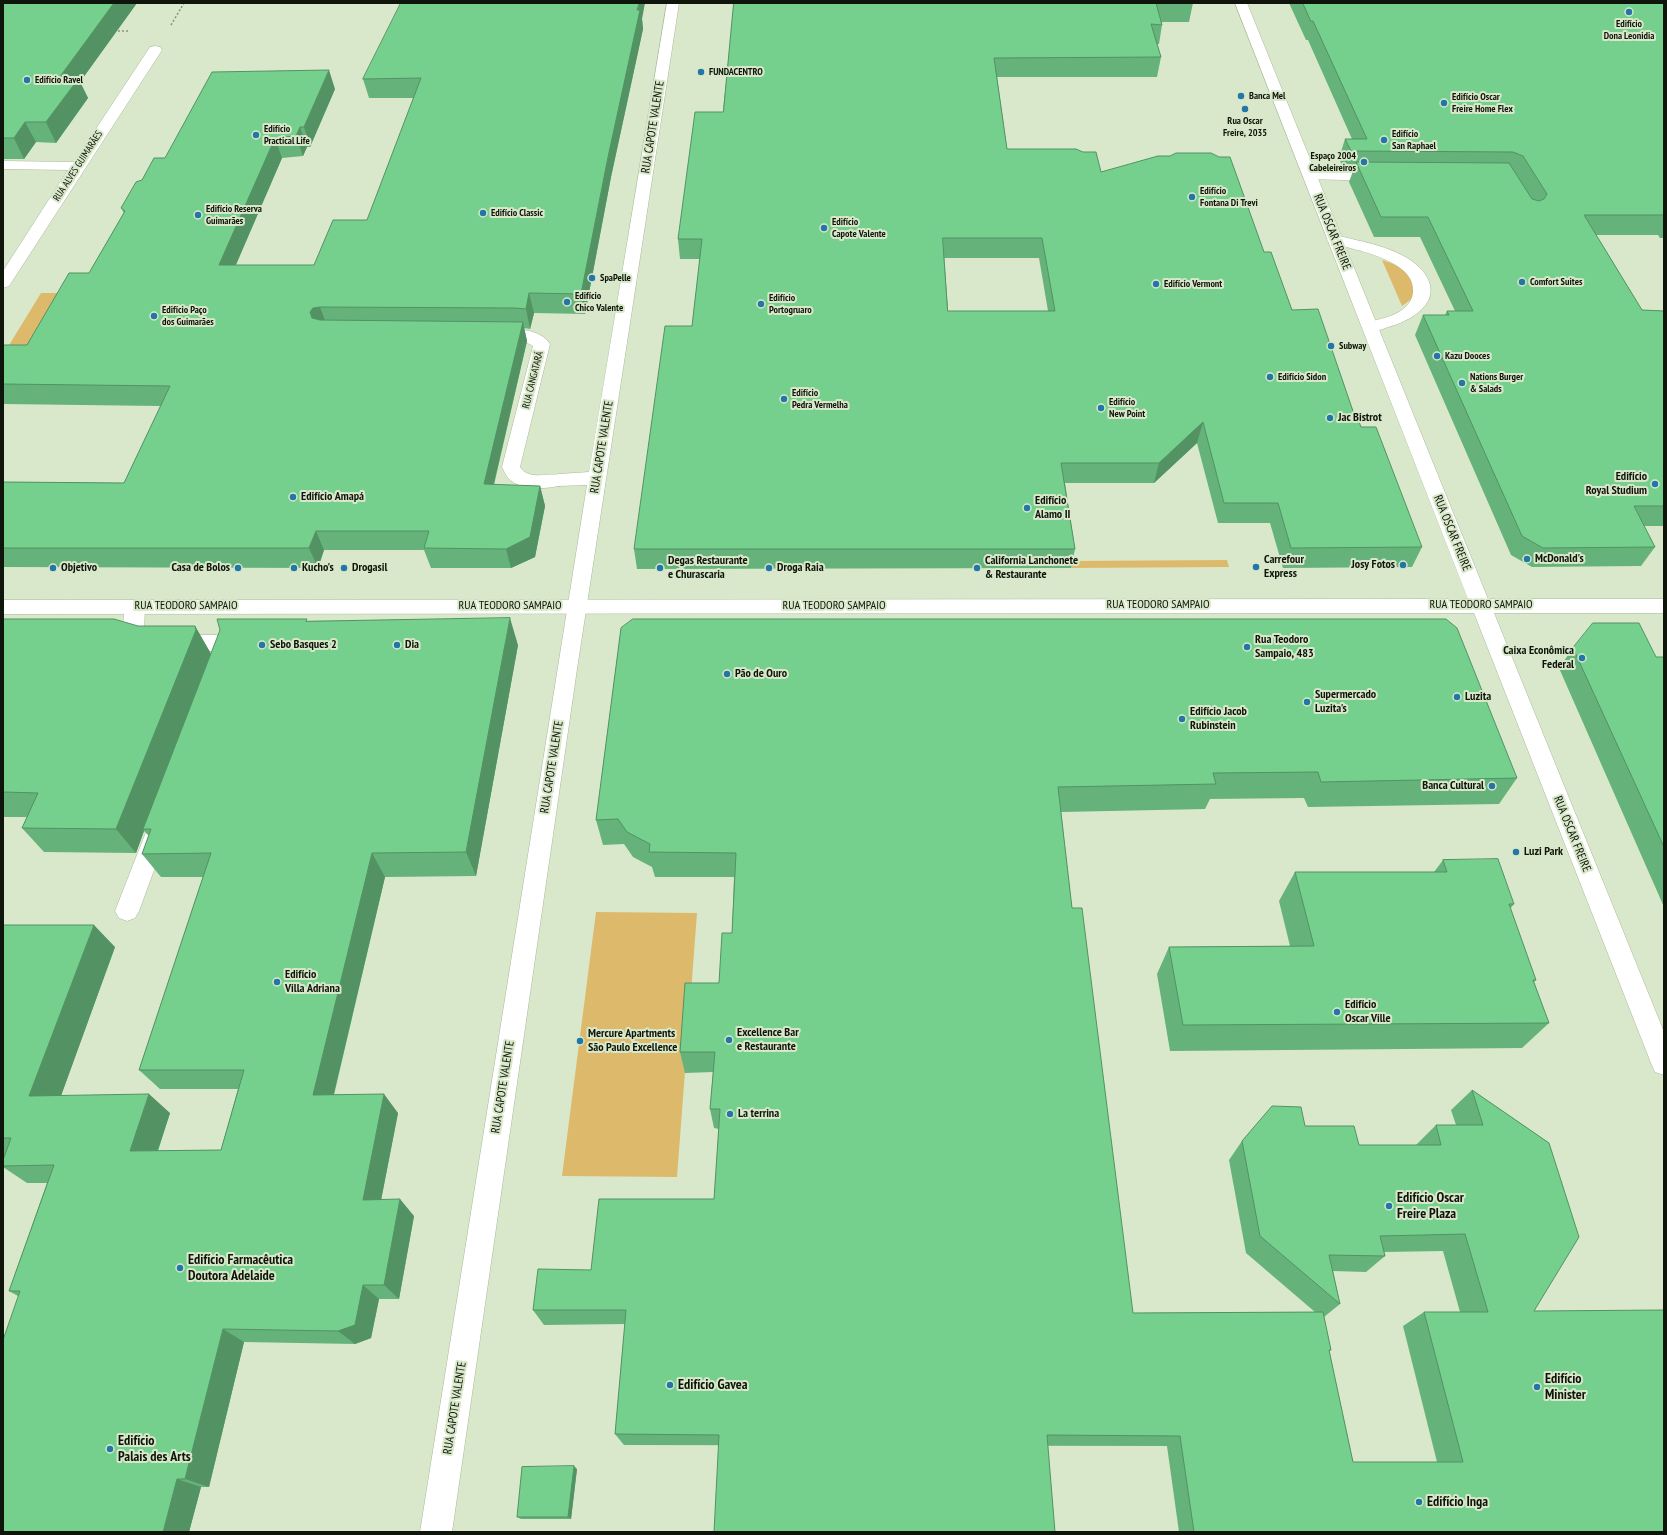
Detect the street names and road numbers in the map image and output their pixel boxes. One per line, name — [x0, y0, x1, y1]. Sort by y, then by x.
street label: RUA CAPOTE VALENTE — [639, 80, 667, 174]
street label: RUA ALVES GUIMARÃES — [51, 128, 105, 204]
street label: RUA OSCAR FREIRE — [1310, 192, 1354, 272]
street label: RUA CANGATARÁ — [520, 350, 546, 410]
street label: RUA CAPOTE VALENTE — [588, 400, 616, 494]
street label: RUA OSCAR FREIRE — [1430, 493, 1474, 573]
street label: RUA TEODORO SAMPAIO — [1106, 598, 1210, 612]
street label: RUA TEODORO SAMPAIO — [1429, 598, 1533, 612]
street label: RUA TEODORO SAMPAIO — [134, 599, 238, 613]
street label: RUA TEODORO SAMPAIO — [458, 599, 562, 613]
street label: RUA TEODORO SAMPAIO — [782, 599, 886, 613]
street label: RUA CAPOTE VALENTE — [538, 720, 566, 814]
street label: RUA OSCAR FREIRE — [1550, 794, 1594, 874]
street label: RUA CAPOTE VALENTE — [489, 1040, 517, 1134]
street label: RUA CAPOTE VALENTE — [441, 1361, 469, 1455]

